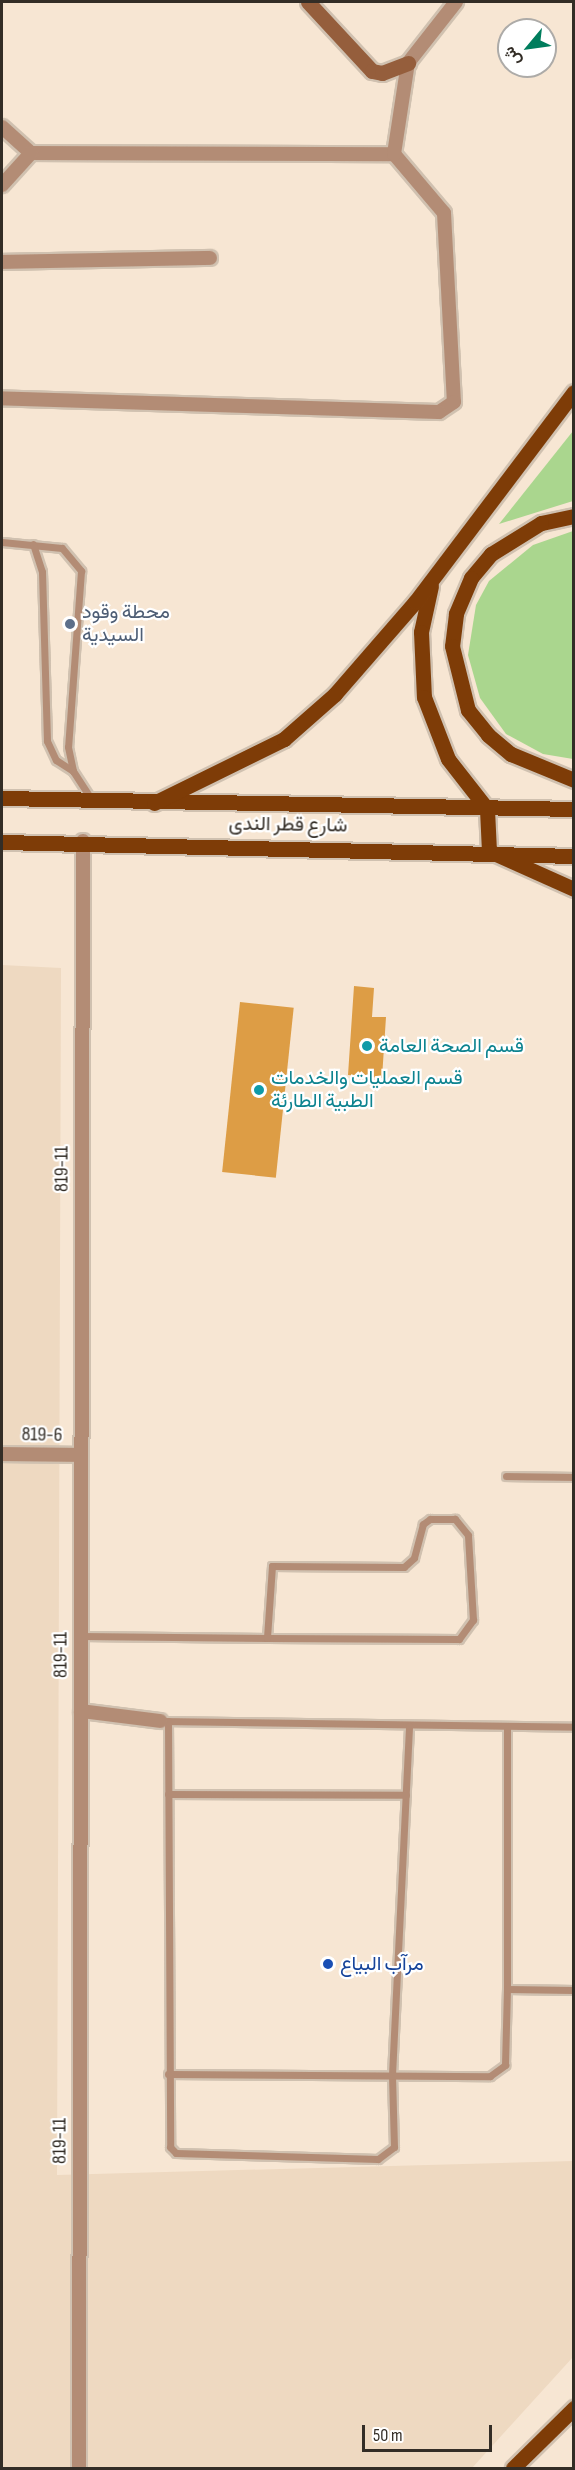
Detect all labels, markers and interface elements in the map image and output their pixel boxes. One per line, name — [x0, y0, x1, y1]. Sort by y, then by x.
north arrow — [497, 18, 557, 78]
text: ش — [500, 43, 526, 69]
place label: محطة وقود السيدية — [82, 600, 170, 647]
marker: محطة وقود السيدية — [63, 617, 77, 631]
street label: شارع قطر الندى — [228, 812, 348, 838]
place label: قسم الصحة العامة — [379, 1034, 524, 1058]
marker: قسم الصحة العامة — [360, 1039, 374, 1053]
place label: قسم العمليات والخدمات الطبية الطارئة — [271, 1066, 463, 1113]
marker: قسم العمليات والخدمات الطبية الطارئة — [252, 1083, 266, 1097]
street label: 819-11 — [50, 1146, 74, 1192]
street label: 819-6 — [21, 1423, 63, 1447]
street label: 819-11 — [49, 1632, 73, 1678]
place label: مرآب البياع — [340, 1952, 424, 1976]
marker: مرآب البياع — [321, 1957, 335, 1971]
street label: 819-11 — [48, 2118, 72, 2164]
scale bar — [365, 2413, 496, 2451]
text: 50 m — [373, 2425, 403, 2446]

